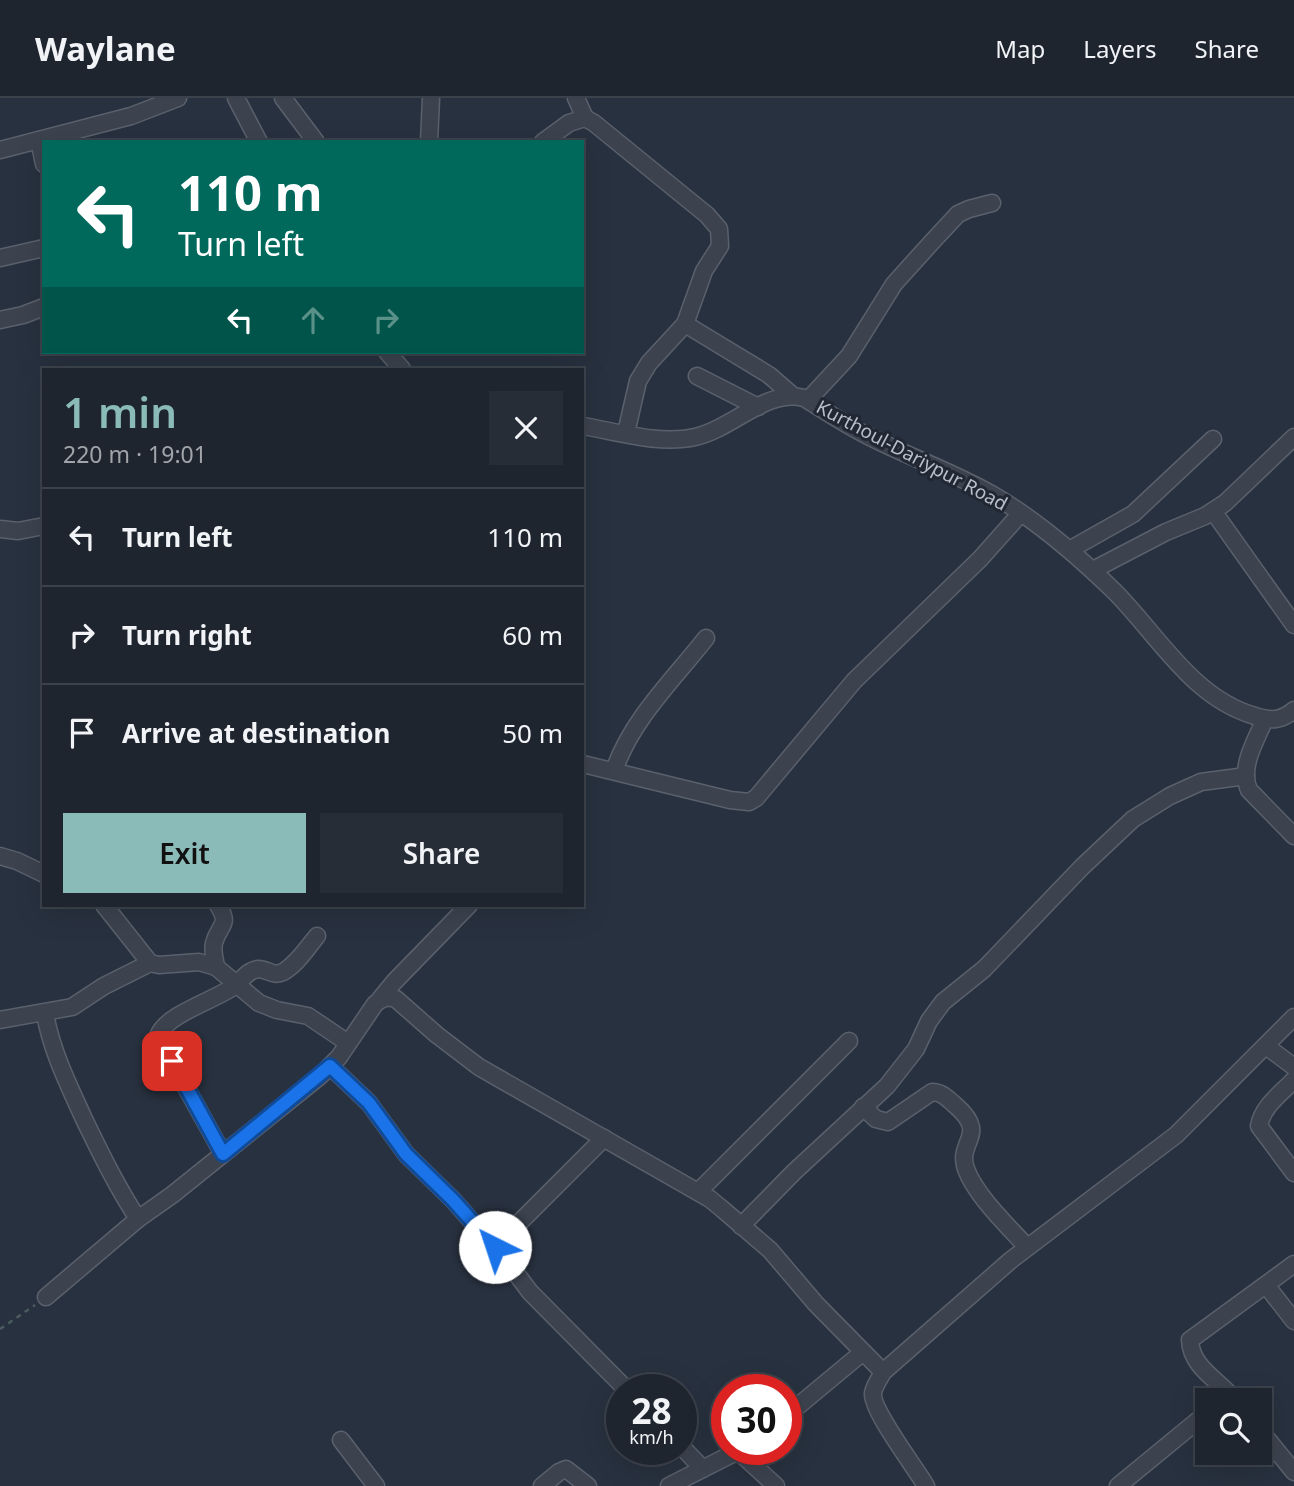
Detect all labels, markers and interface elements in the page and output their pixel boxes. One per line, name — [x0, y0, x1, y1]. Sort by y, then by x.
text: Waylane — [35, 26, 176, 71]
text: Map — [995, 32, 1045, 65]
text: Layers — [1083, 32, 1157, 65]
text: Share — [1195, 32, 1259, 65]
text: 110 m — [178, 159, 323, 225]
icon: left — [63, 168, 154, 259]
text: Turn left — [178, 222, 304, 265]
icon: left — [221, 301, 259, 339]
icon: ahead — [294, 301, 332, 339]
icon: right — [367, 301, 405, 339]
text: 1 min — [63, 383, 177, 440]
button: close — [489, 391, 563, 465]
street label: Kurthoul-Dariypur Road — [812, 394, 1012, 516]
text: 220 m · 19:01 — [63, 438, 207, 470]
icon: left — [63, 518, 101, 556]
text: Turn left — [122, 519, 233, 555]
text: 110 m — [487, 519, 563, 555]
icon: right — [63, 616, 101, 654]
text: Turn right — [122, 617, 252, 653]
text: 60 m — [502, 617, 563, 653]
icon: arrive — [63, 714, 101, 752]
text: Arrive at destination — [122, 715, 391, 751]
text: 50 m — [502, 715, 563, 751]
button: Exit — [63, 813, 306, 893]
button: Share — [320, 813, 563, 893]
pin — [142, 1031, 202, 1091]
icon: arrive — [153, 1042, 191, 1080]
position arrow — [458, 1210, 532, 1284]
speed limit sign: 30 — [711, 1374, 802, 1465]
text: 28 — [631, 1387, 672, 1434]
map controls — [1195, 1388, 1272, 1465]
button: search — [1195, 1388, 1272, 1465]
text: km/h — [629, 1425, 674, 1449]

